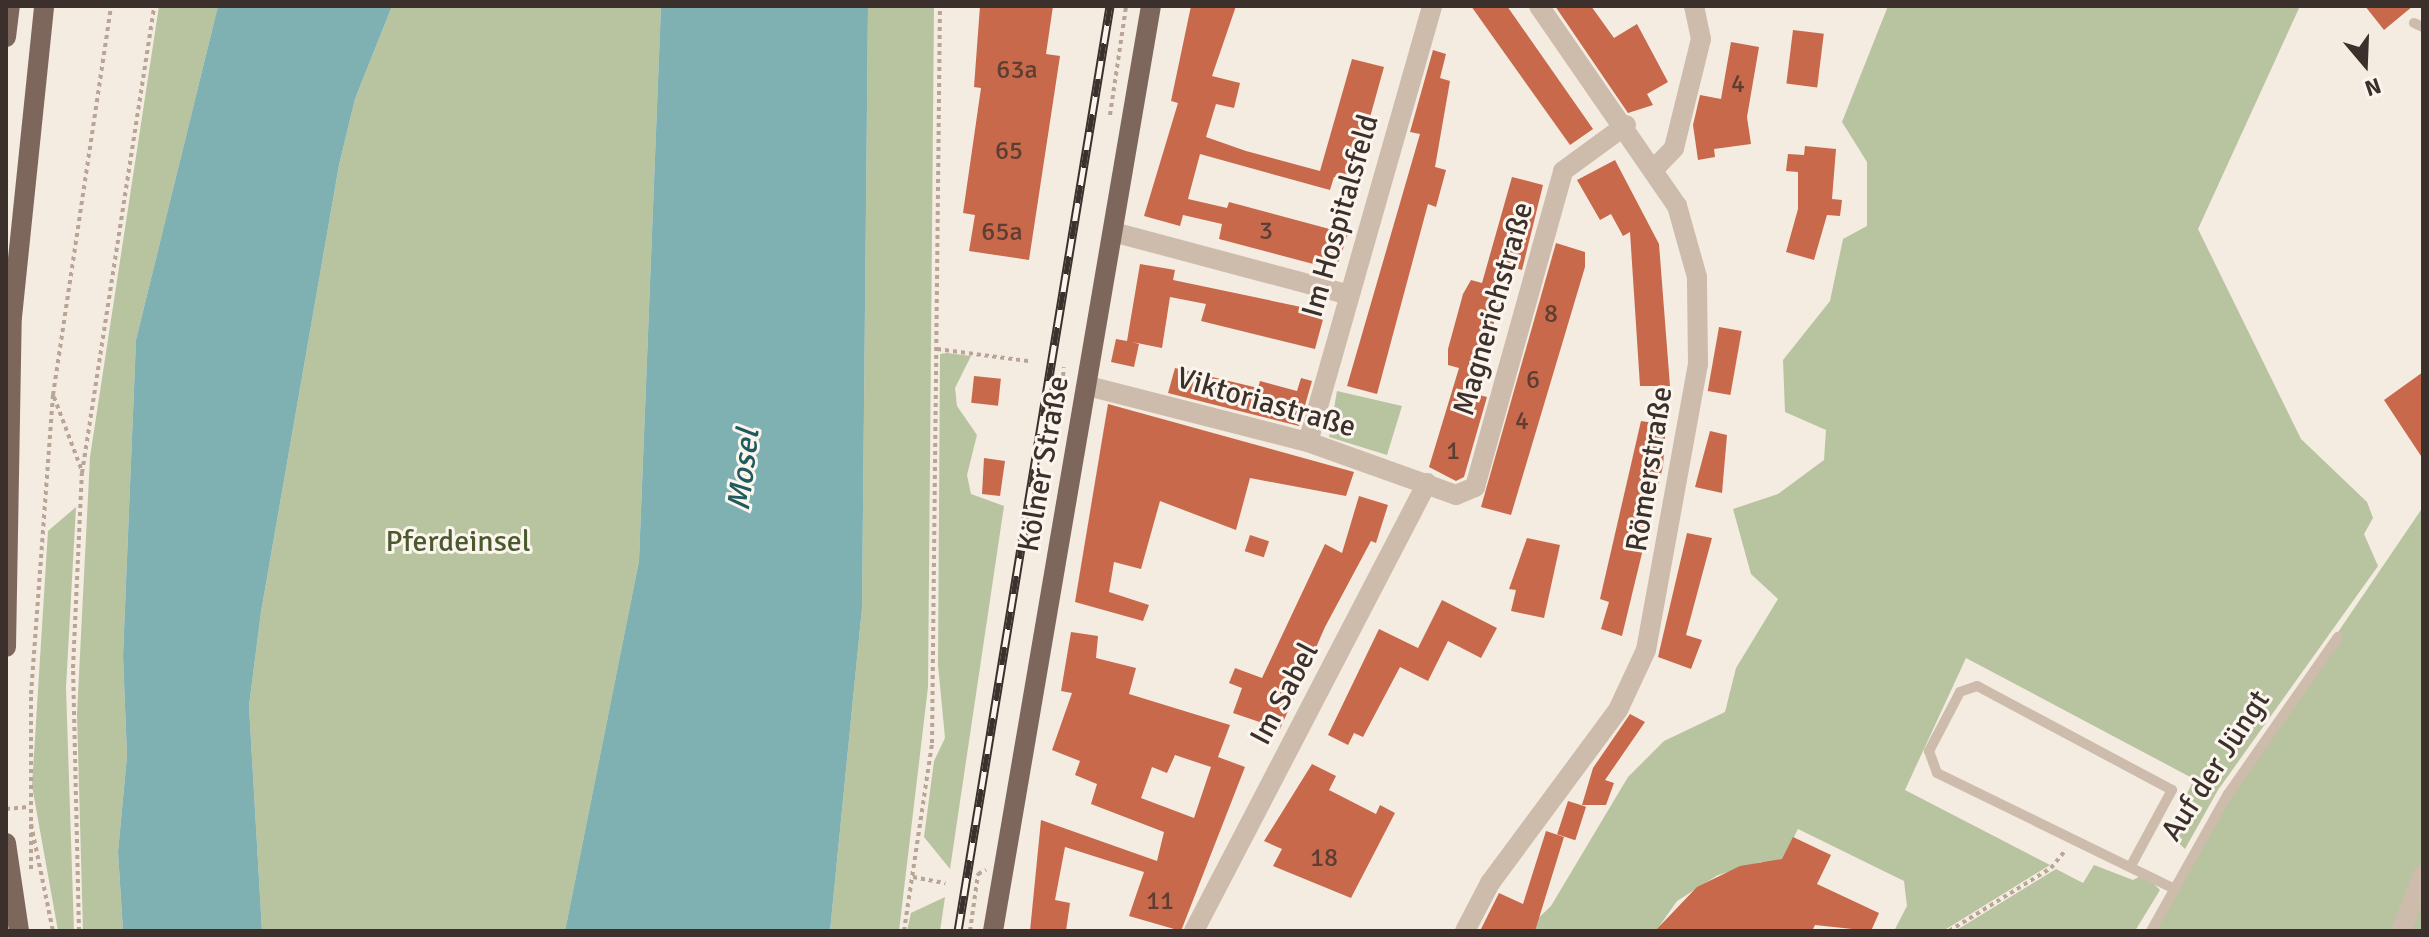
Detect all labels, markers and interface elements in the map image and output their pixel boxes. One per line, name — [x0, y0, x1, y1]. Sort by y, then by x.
north arrow — [2325, 24, 2405, 104]
house number: 63a — [996, 55, 1038, 87]
house number: 4 — [1731, 69, 1745, 101]
text: N — [2361, 72, 2385, 102]
street label: Im Hospitalsfeld — [1295, 111, 1387, 321]
house number: 65 — [995, 136, 1023, 168]
street label: Magnerichstraße — [1446, 198, 1542, 420]
house number: 3 — [1259, 216, 1273, 248]
house number: 65a — [981, 217, 1023, 249]
house number: 8 — [1544, 299, 1558, 331]
street label: Viktoriastraße — [1172, 360, 1360, 446]
house number: 6 — [1526, 365, 1540, 397]
street label: Kölner Straße — [1011, 373, 1077, 555]
street label: Römerstraße — [1619, 384, 1681, 554]
house number: 4 — [1515, 406, 1529, 438]
water label: Mosel — [720, 427, 768, 513]
house number: 1 — [1446, 436, 1460, 468]
park label: Pferdeinsel — [385, 524, 531, 560]
street label: Im Sabel — [1243, 637, 1327, 751]
street label: Auf der Jüngt — [2154, 684, 2278, 848]
house number: 18 — [1310, 843, 1338, 875]
house number: 11 — [1146, 886, 1174, 918]

